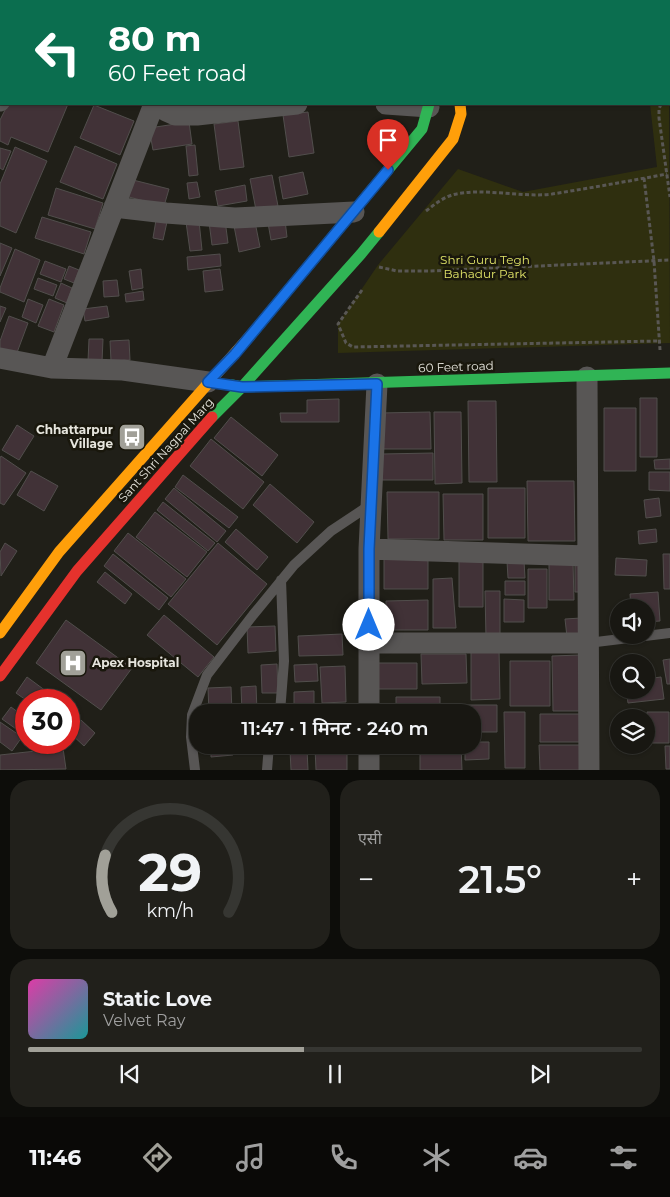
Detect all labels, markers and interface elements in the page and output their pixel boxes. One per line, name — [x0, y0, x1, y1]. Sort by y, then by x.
text: 80 m — [108, 17, 202, 60]
icon: left — [25, 20, 90, 85]
text: 60 Feet road — [108, 60, 247, 87]
pin — [367, 119, 409, 170]
icon: arrive — [374, 126, 402, 154]
park label: Shri Guru Tegh Bahadur Park — [440, 252, 530, 281]
street label: 60 Feet road — [418, 358, 494, 375]
street label: Sant Shri Nagpal Marg — [115, 394, 216, 505]
place label: Chhattarpur Village — [36, 422, 113, 451]
bus stop icon: Chhattarpur Village — [117, 422, 147, 452]
position arrow — [342, 598, 394, 650]
map controls — [610, 599, 655, 754]
button: sound — [610, 599, 655, 644]
hospital icon: Apex Hospital — [58, 648, 88, 678]
button: search — [610, 654, 655, 699]
place label: Apex Hospital — [91, 655, 179, 670]
speed limit sign: 30 — [15, 689, 80, 754]
button: layers — [610, 709, 655, 754]
text: 11:47 · 1 मिनट · 240 m — [241, 717, 429, 740]
text: एसी — [358, 829, 382, 848]
text: 29 — [138, 841, 202, 904]
text: 21.5° — [458, 856, 542, 903]
text: − — [358, 862, 374, 896]
text: + — [626, 862, 642, 896]
text: km/h — [146, 900, 194, 921]
text: Static Love — [103, 988, 212, 1011]
text: Velvet Ray — [103, 1011, 185, 1030]
icon: previous — [116, 1060, 144, 1088]
icon: pause — [321, 1060, 349, 1088]
icon: next — [526, 1060, 554, 1088]
icon: directions — [140, 1140, 175, 1175]
icon: music — [233, 1140, 268, 1175]
icon: phone — [326, 1140, 361, 1175]
icon: climate — [419, 1140, 454, 1175]
icon: car — [513, 1140, 548, 1175]
icon: filters — [606, 1140, 641, 1175]
text: 11:46 — [29, 1144, 81, 1171]

